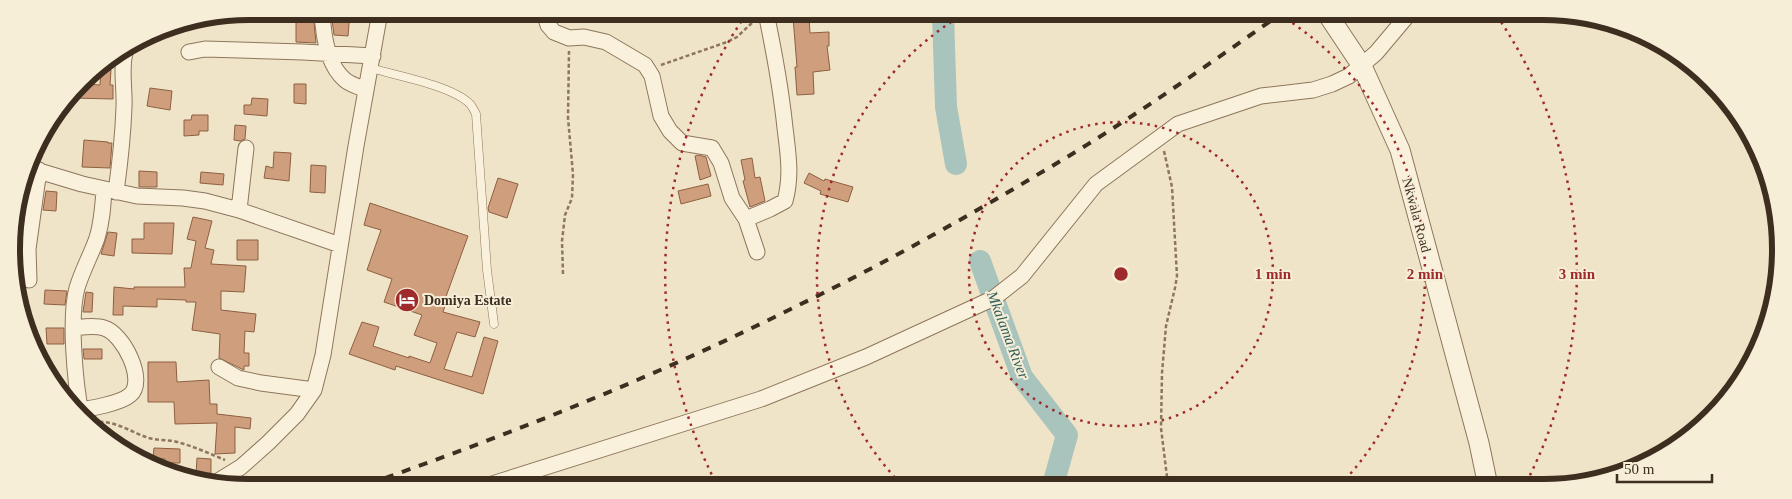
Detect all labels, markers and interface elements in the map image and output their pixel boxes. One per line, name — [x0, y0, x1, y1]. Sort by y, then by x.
street label: Nkwala Road — [1399, 176, 1434, 254]
centre of rings — [1112, 265, 1130, 283]
text: 1 min — [1255, 266, 1292, 282]
text: 2 min — [1407, 266, 1444, 282]
text: 3 min — [1559, 266, 1596, 282]
hotel icon: Domiya Estate — [394, 287, 420, 313]
water label: Mkalama River — [984, 288, 1032, 381]
place label: Domiya Estate — [424, 293, 512, 308]
scale bar — [1617, 452, 1712, 484]
text: 50 m — [1624, 461, 1655, 477]

